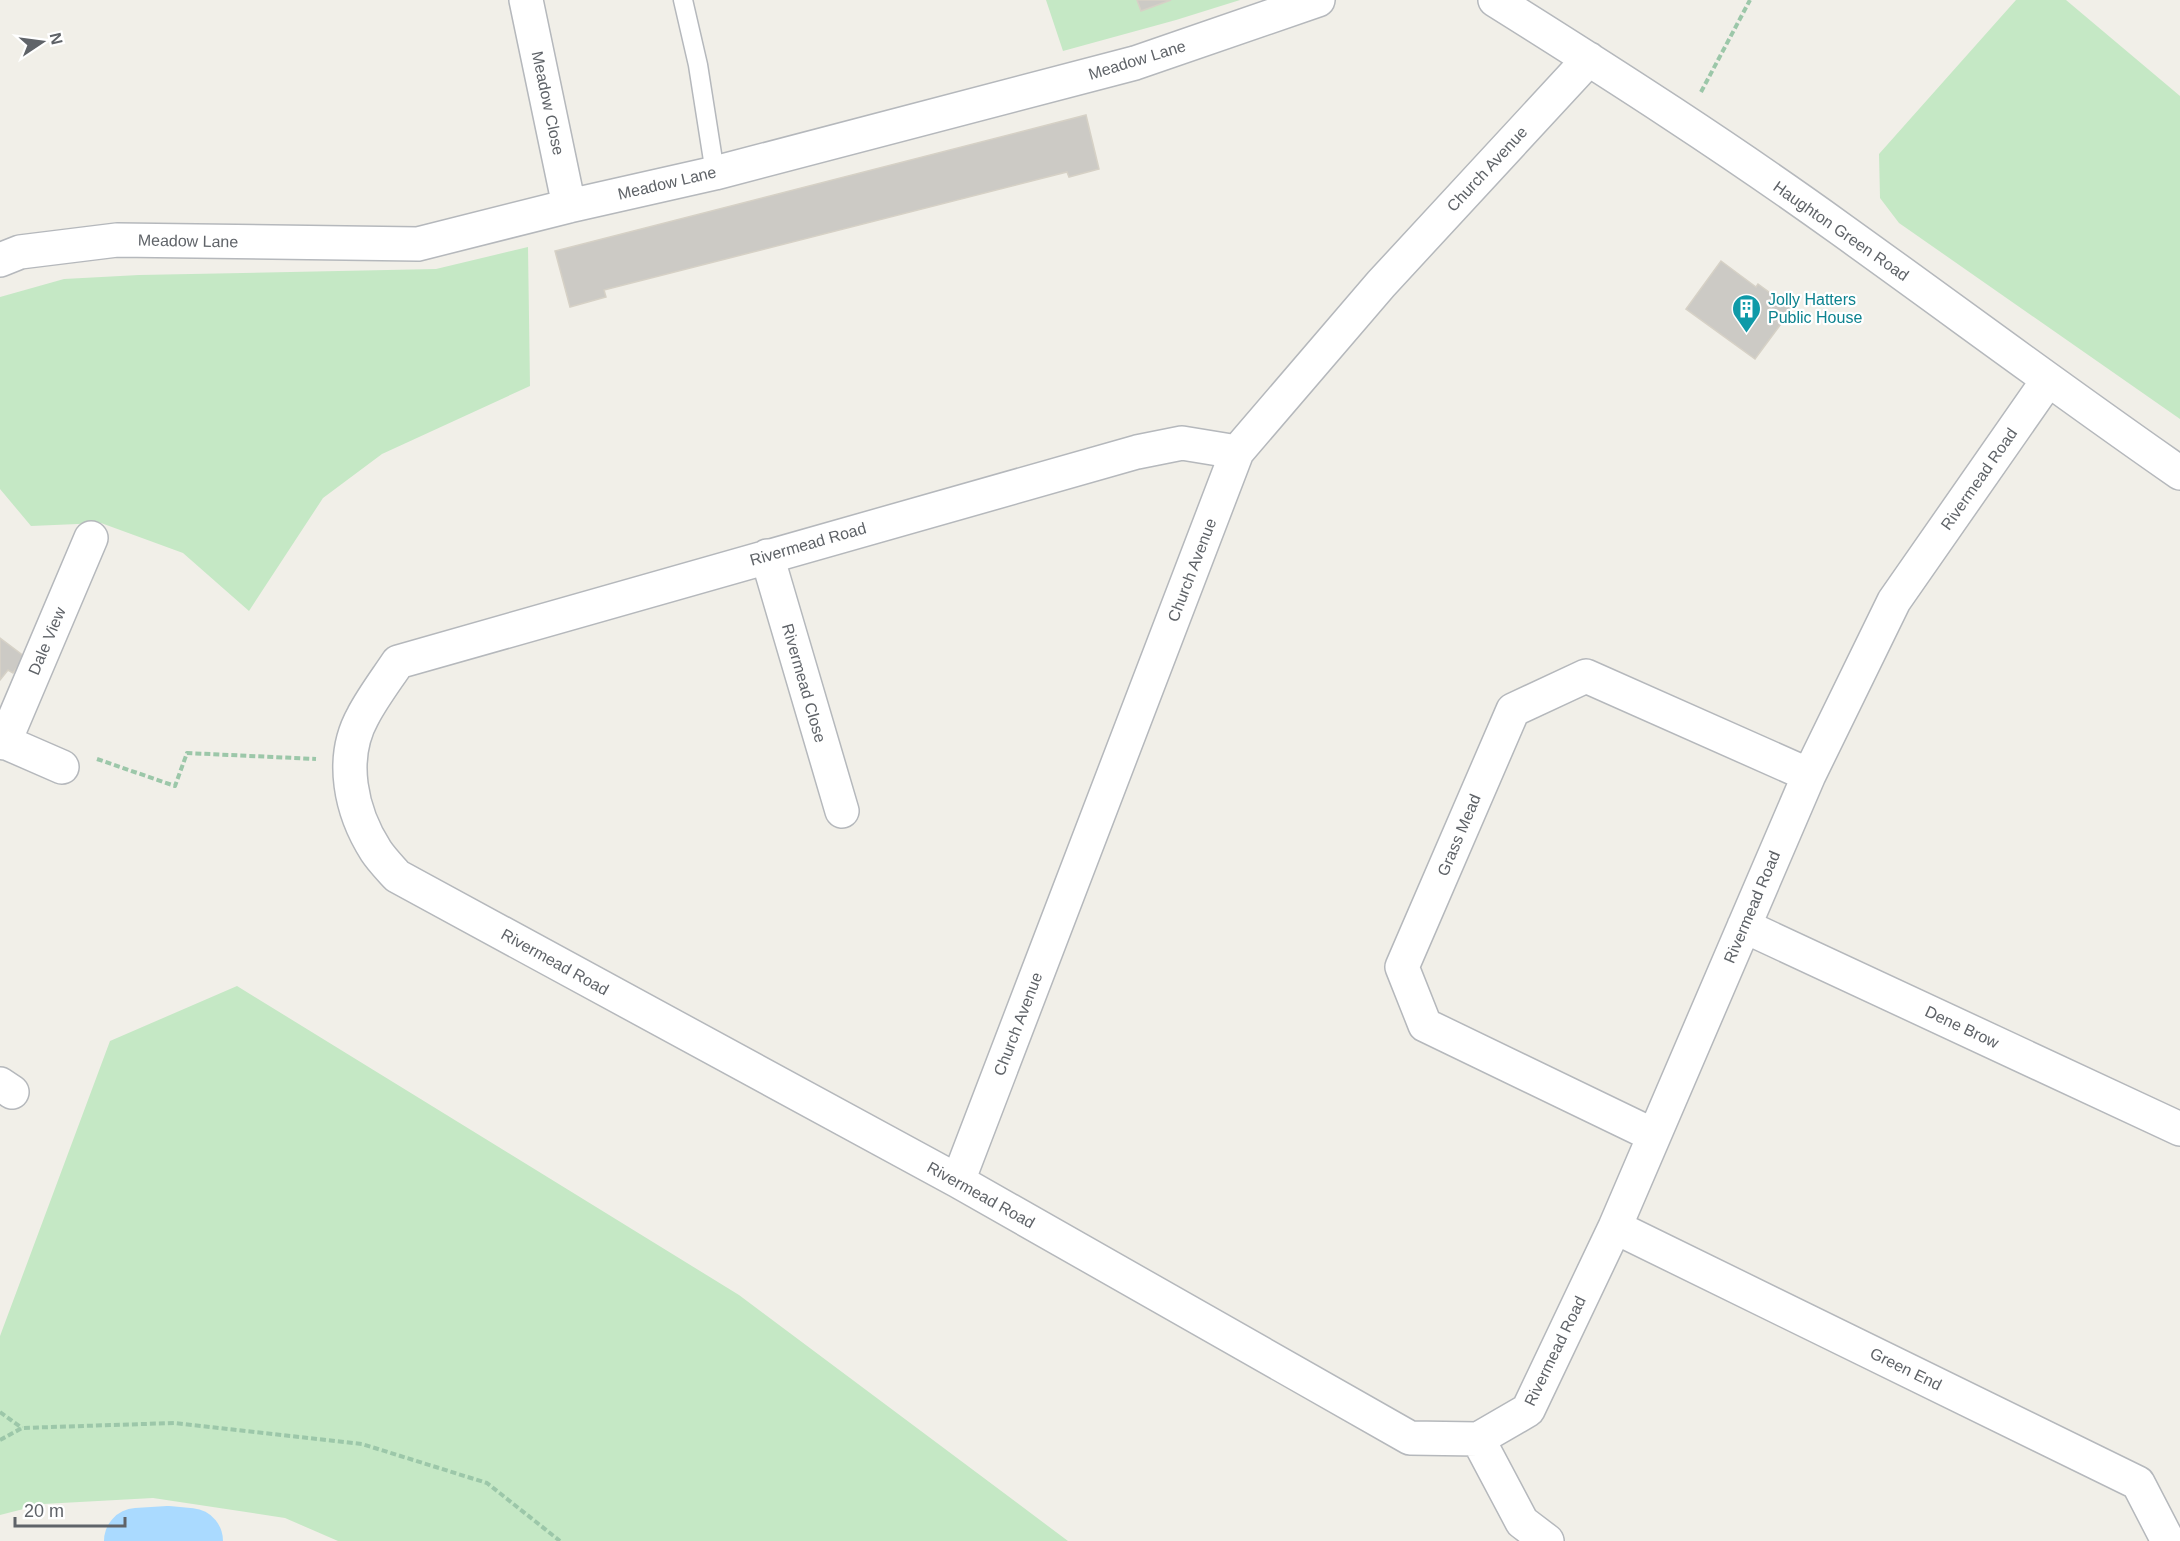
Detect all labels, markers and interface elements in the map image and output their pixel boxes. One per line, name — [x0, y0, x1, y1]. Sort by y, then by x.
north arrow — [12, 12, 72, 72]
text: N — [47, 31, 66, 46]
street label: Meadow Lane — [1086, 37, 1188, 83]
street label: Meadow Close — [529, 49, 567, 157]
street label: Church Avenue — [1444, 123, 1530, 215]
street label: Meadow Lane — [616, 163, 718, 203]
street label: Haughton Green Road — [1770, 178, 1912, 284]
street label: Meadow Lane — [138, 232, 239, 250]
place label: Jolly Hatters Public House — [1768, 291, 1862, 326]
building icon: Jolly Hatters Public House — [1731, 292, 1763, 334]
street label: Rivermead Road — [1938, 425, 2020, 533]
street label: Church Avenue — [1165, 516, 1220, 624]
street label: Rivermead Road — [748, 519, 868, 569]
street label: Dale View — [25, 604, 69, 677]
street label: Rivermead Close — [779, 622, 829, 744]
street label: Grass Mead — [1434, 792, 1484, 878]
street label: Rivermead Road — [1721, 848, 1783, 966]
street label: Rivermead Road — [498, 925, 612, 999]
street label: Church Avenue — [991, 970, 1046, 1078]
street label: Dene Brow — [1923, 1003, 2002, 1052]
street label: Rivermead Road — [924, 1158, 1038, 1232]
street label: Rivermead Road — [1521, 1293, 1589, 1409]
street label: Green End — [1867, 1344, 1945, 1394]
scale bar — [15, 1490, 124, 1528]
text: 20 m — [24, 1501, 64, 1521]

